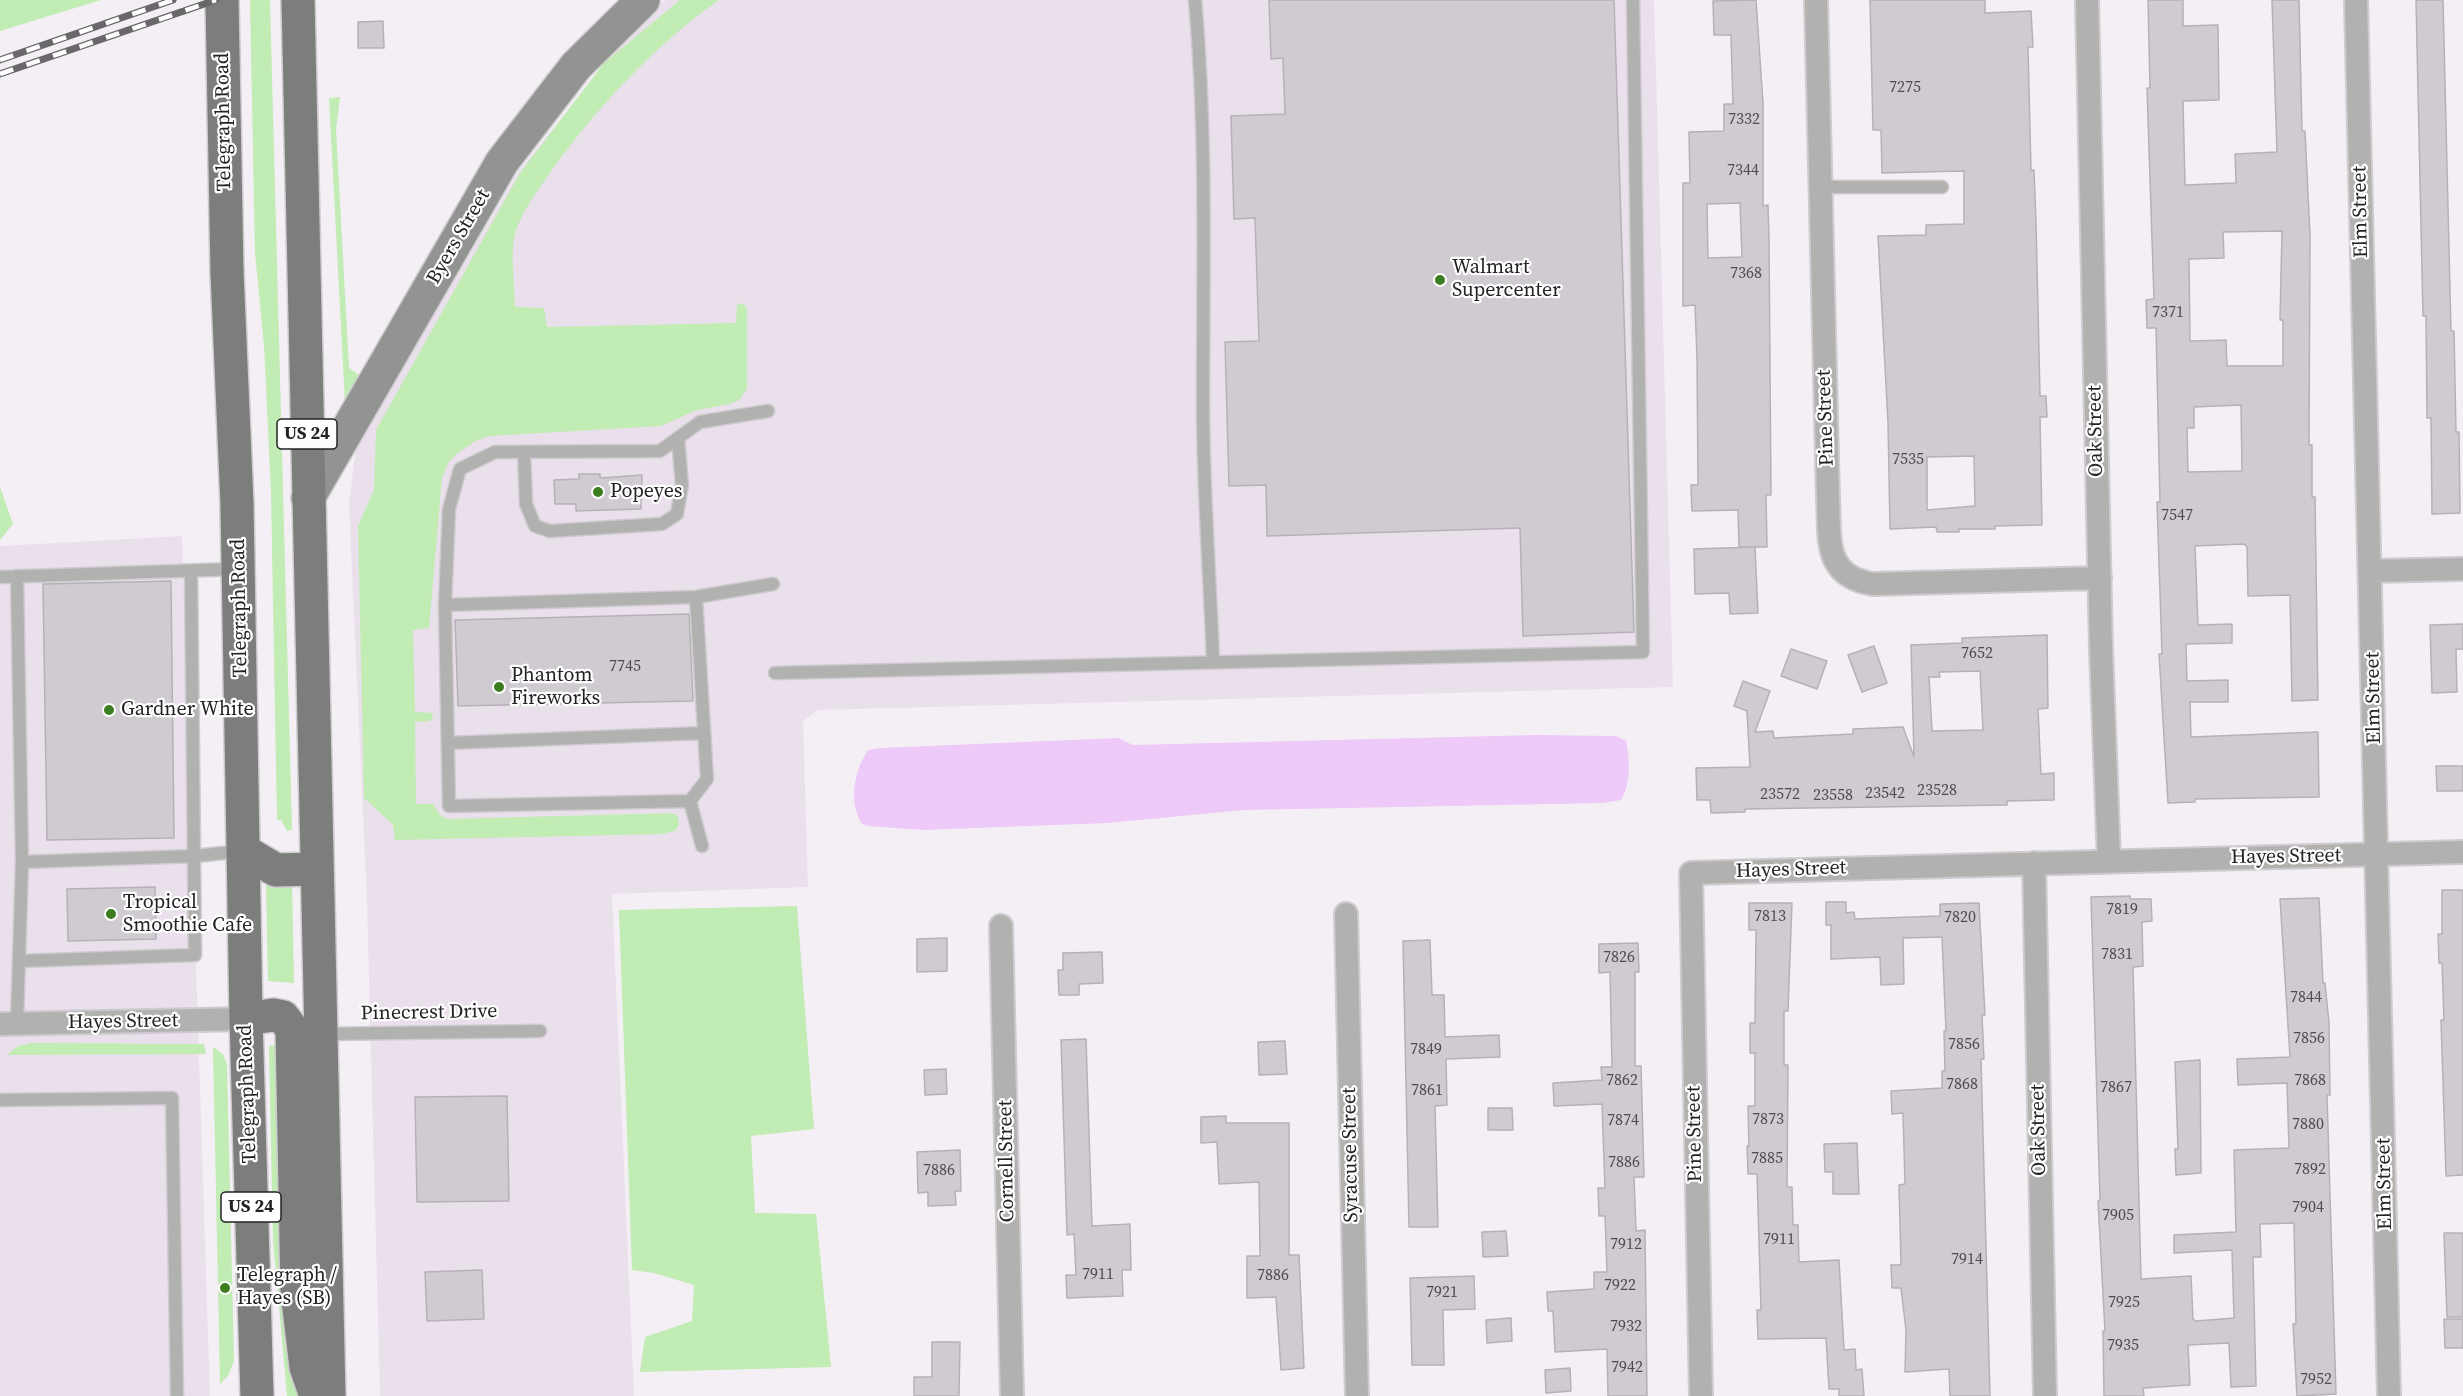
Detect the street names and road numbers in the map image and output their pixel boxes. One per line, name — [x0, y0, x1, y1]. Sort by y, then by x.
street label: Telegraph Road — [211, 52, 237, 192]
street label: Elm Street — [2348, 166, 2374, 258]
street label: Byers Street — [422, 185, 496, 289]
street label: Pine Street — [1812, 369, 1840, 467]
street label: Oak Street — [2083, 385, 2109, 477]
road number: US 24 — [277, 419, 337, 449]
street label: Telegraph Road — [227, 538, 253, 678]
street label: Elm Street — [2361, 652, 2387, 744]
street label: Hayes Street — [2231, 844, 2341, 870]
street label: Hayes Street — [1735, 856, 1847, 884]
street label: Pinecrest Drive — [361, 1000, 497, 1026]
street label: Hayes Street — [68, 1009, 178, 1035]
street label: Telegraph Road — [234, 1024, 262, 1164]
street label: Oak Street — [2026, 1084, 2052, 1176]
street label: Pine Street — [1682, 1085, 1708, 1183]
street label: Syracuse Street — [1338, 1087, 1364, 1223]
street label: Cornell Street — [994, 1100, 1020, 1222]
street label: Elm Street — [2372, 1138, 2398, 1230]
road number: US 24 — [221, 1192, 281, 1222]

